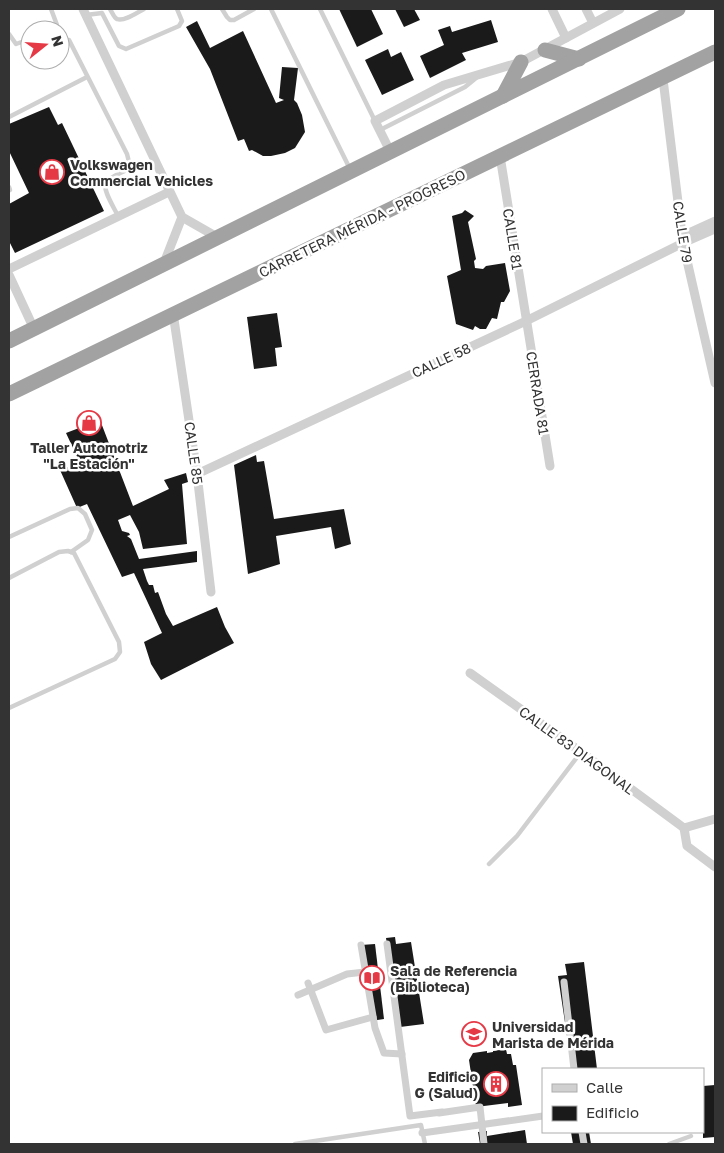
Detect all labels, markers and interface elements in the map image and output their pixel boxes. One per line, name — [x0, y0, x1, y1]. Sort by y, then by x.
north arrow — [20, 20, 70, 70]
text: N — [48, 33, 68, 49]
place label: Volkswagen Commercial Vehicles — [70, 156, 213, 189]
shop icon: Volkswagen Commercial Vehicles — [39, 159, 65, 185]
street label: CARRETERA MÉRIDA - PROGRESO — [256, 165, 468, 281]
street label: CALLE 79 — [670, 200, 696, 264]
street label: CALLE 81 — [500, 207, 526, 271]
street label: CALLE 58 — [409, 339, 473, 381]
street label: CERRADA 81 — [523, 350, 553, 436]
shop icon: Taller Automotriz "La Estación" — [76, 410, 102, 436]
street label: CALLE 85 — [181, 420, 207, 486]
place label: Taller Automotriz "La Estación" — [30, 439, 148, 472]
street label: CALLE 83 DIAGONAL — [516, 702, 638, 798]
place label: Sala de Referencia (Biblioteca) — [390, 962, 517, 995]
library icon: Sala de Referencia (Biblioteca) — [359, 965, 385, 991]
place label: Universidad Marista de Mérida — [492, 1018, 614, 1051]
school or university icon: Universidad Marista de Mérida — [461, 1021, 487, 1047]
place label: Edificio G (Salud) — [414, 1068, 478, 1101]
legend — [542, 1068, 704, 1133]
building icon: Edificio G (Salud) — [483, 1071, 509, 1097]
text: Calle — [586, 1078, 623, 1096]
text: Edificio — [586, 1103, 639, 1121]

